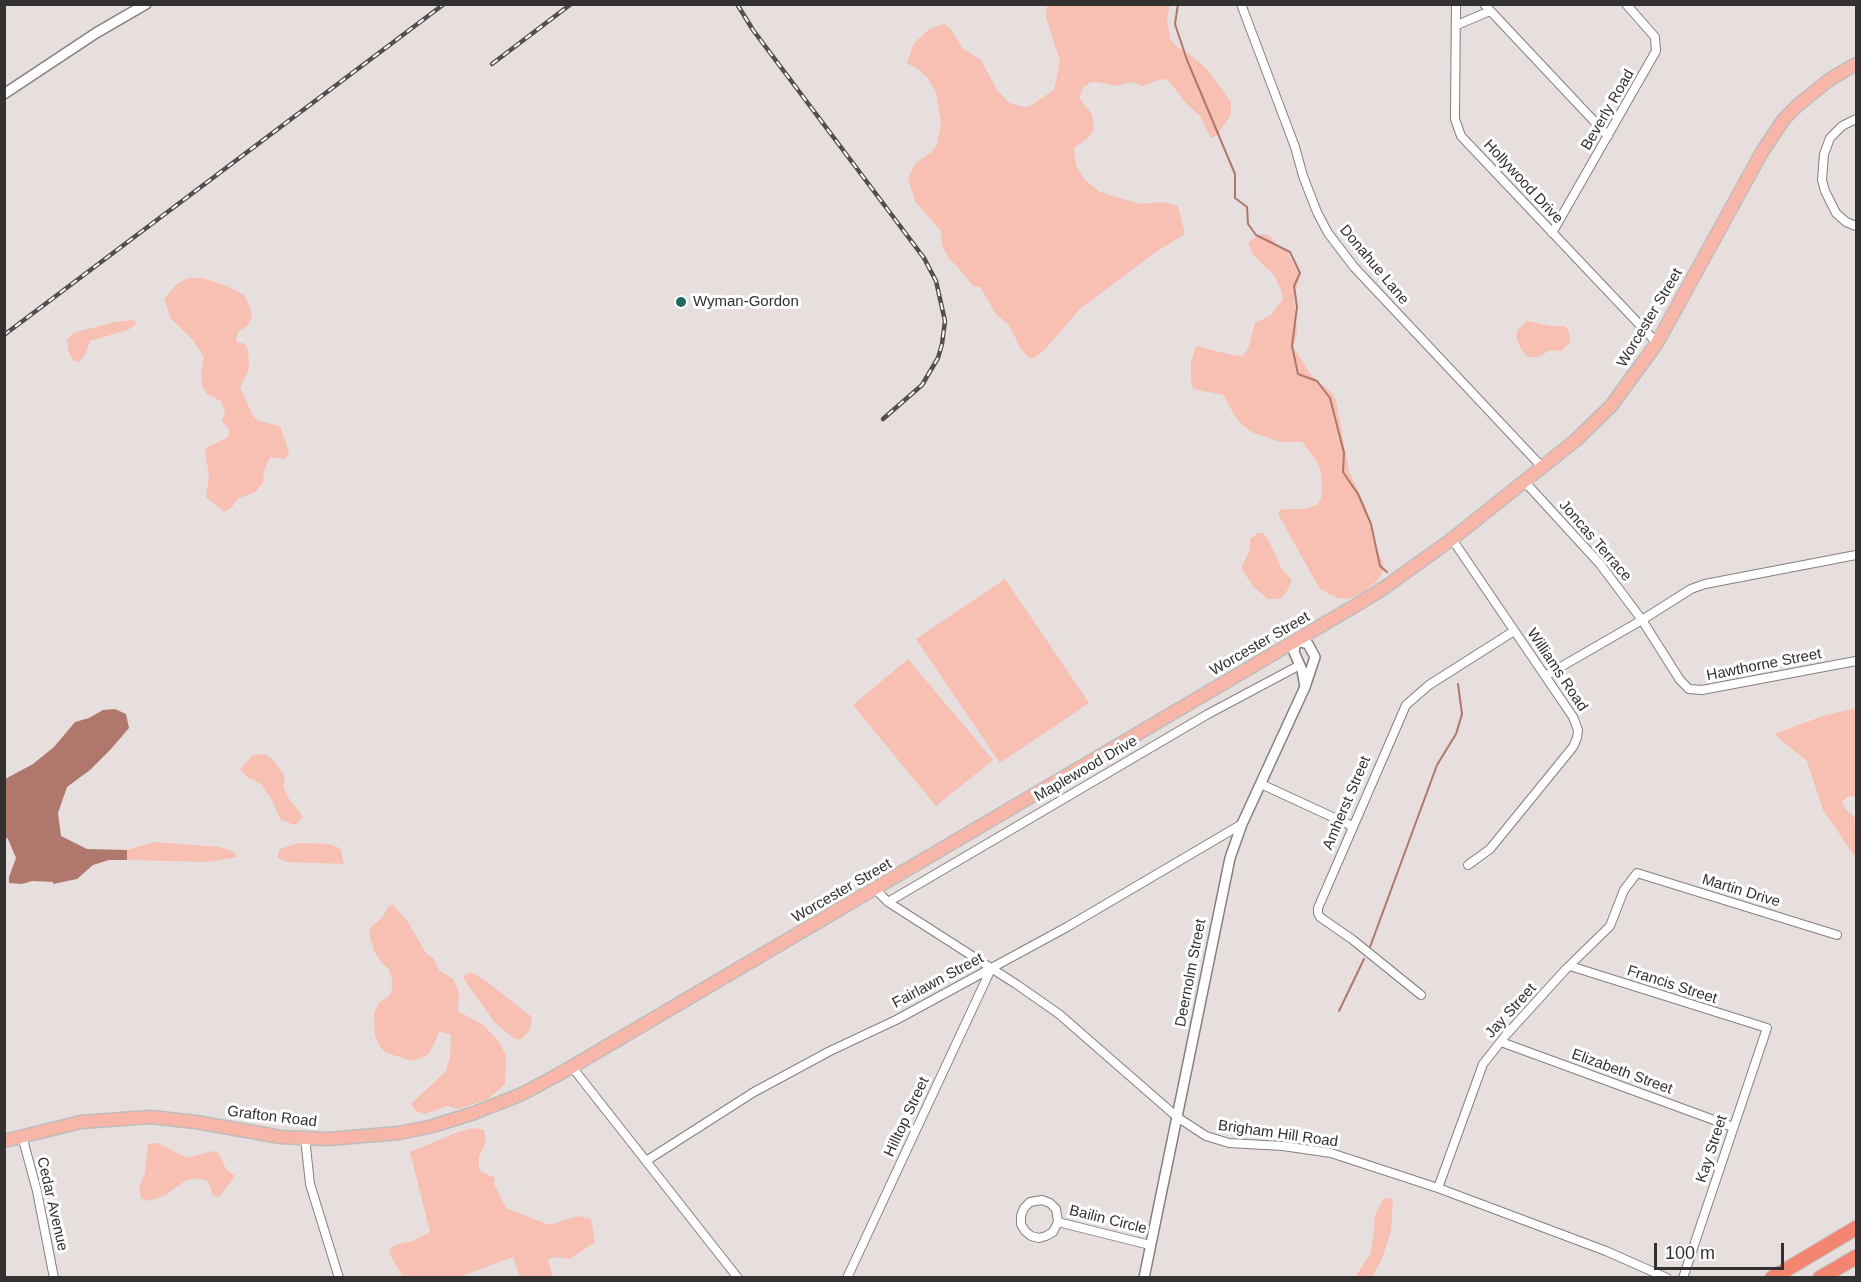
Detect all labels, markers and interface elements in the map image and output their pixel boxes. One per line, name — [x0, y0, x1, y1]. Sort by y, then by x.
street label: Beverly Road — [1578, 67, 1638, 153]
street label: Hollywood Drive — [1479, 136, 1567, 228]
street label: Donahue Lane — [1335, 222, 1413, 308]
street label: Worcester Street — [1613, 265, 1687, 371]
place label: Wyman-Gordon — [693, 293, 799, 311]
marker: Wyman-Gordon — [674, 295, 688, 309]
street label: Joncas Terrace — [1555, 497, 1635, 585]
street label: Worcester Street — [1207, 608, 1313, 680]
street label: Williams Road — [1523, 625, 1591, 715]
street label: Hawthorne Street — [1705, 645, 1823, 685]
street label: Maplewood Drive — [1031, 732, 1141, 806]
street label: Amherst Street — [1319, 753, 1375, 853]
street label: Worcester Street — [789, 855, 895, 927]
street label: Martin Drive — [1700, 871, 1782, 911]
street label: Deernolm Street — [1172, 918, 1210, 1028]
street label: Fairlawn Street — [889, 949, 987, 1013]
street label: Francis Street — [1625, 962, 1719, 1008]
street label: Jay Street — [1482, 980, 1540, 1042]
street label: Elizabeth Street — [1569, 1045, 1675, 1099]
street label: Hilltop Street — [881, 1074, 933, 1160]
street label: Grafton Road — [226, 1103, 318, 1131]
street label: Kay Street — [1693, 1113, 1731, 1185]
street label: Brigham Hill Road — [1217, 1117, 1339, 1151]
street label: Cedar Avenue — [32, 1155, 72, 1253]
street label: Bailin Circle — [1067, 1202, 1149, 1238]
scale bar — [1657, 1231, 1788, 1269]
text: 100 m — [1665, 1243, 1715, 1263]

